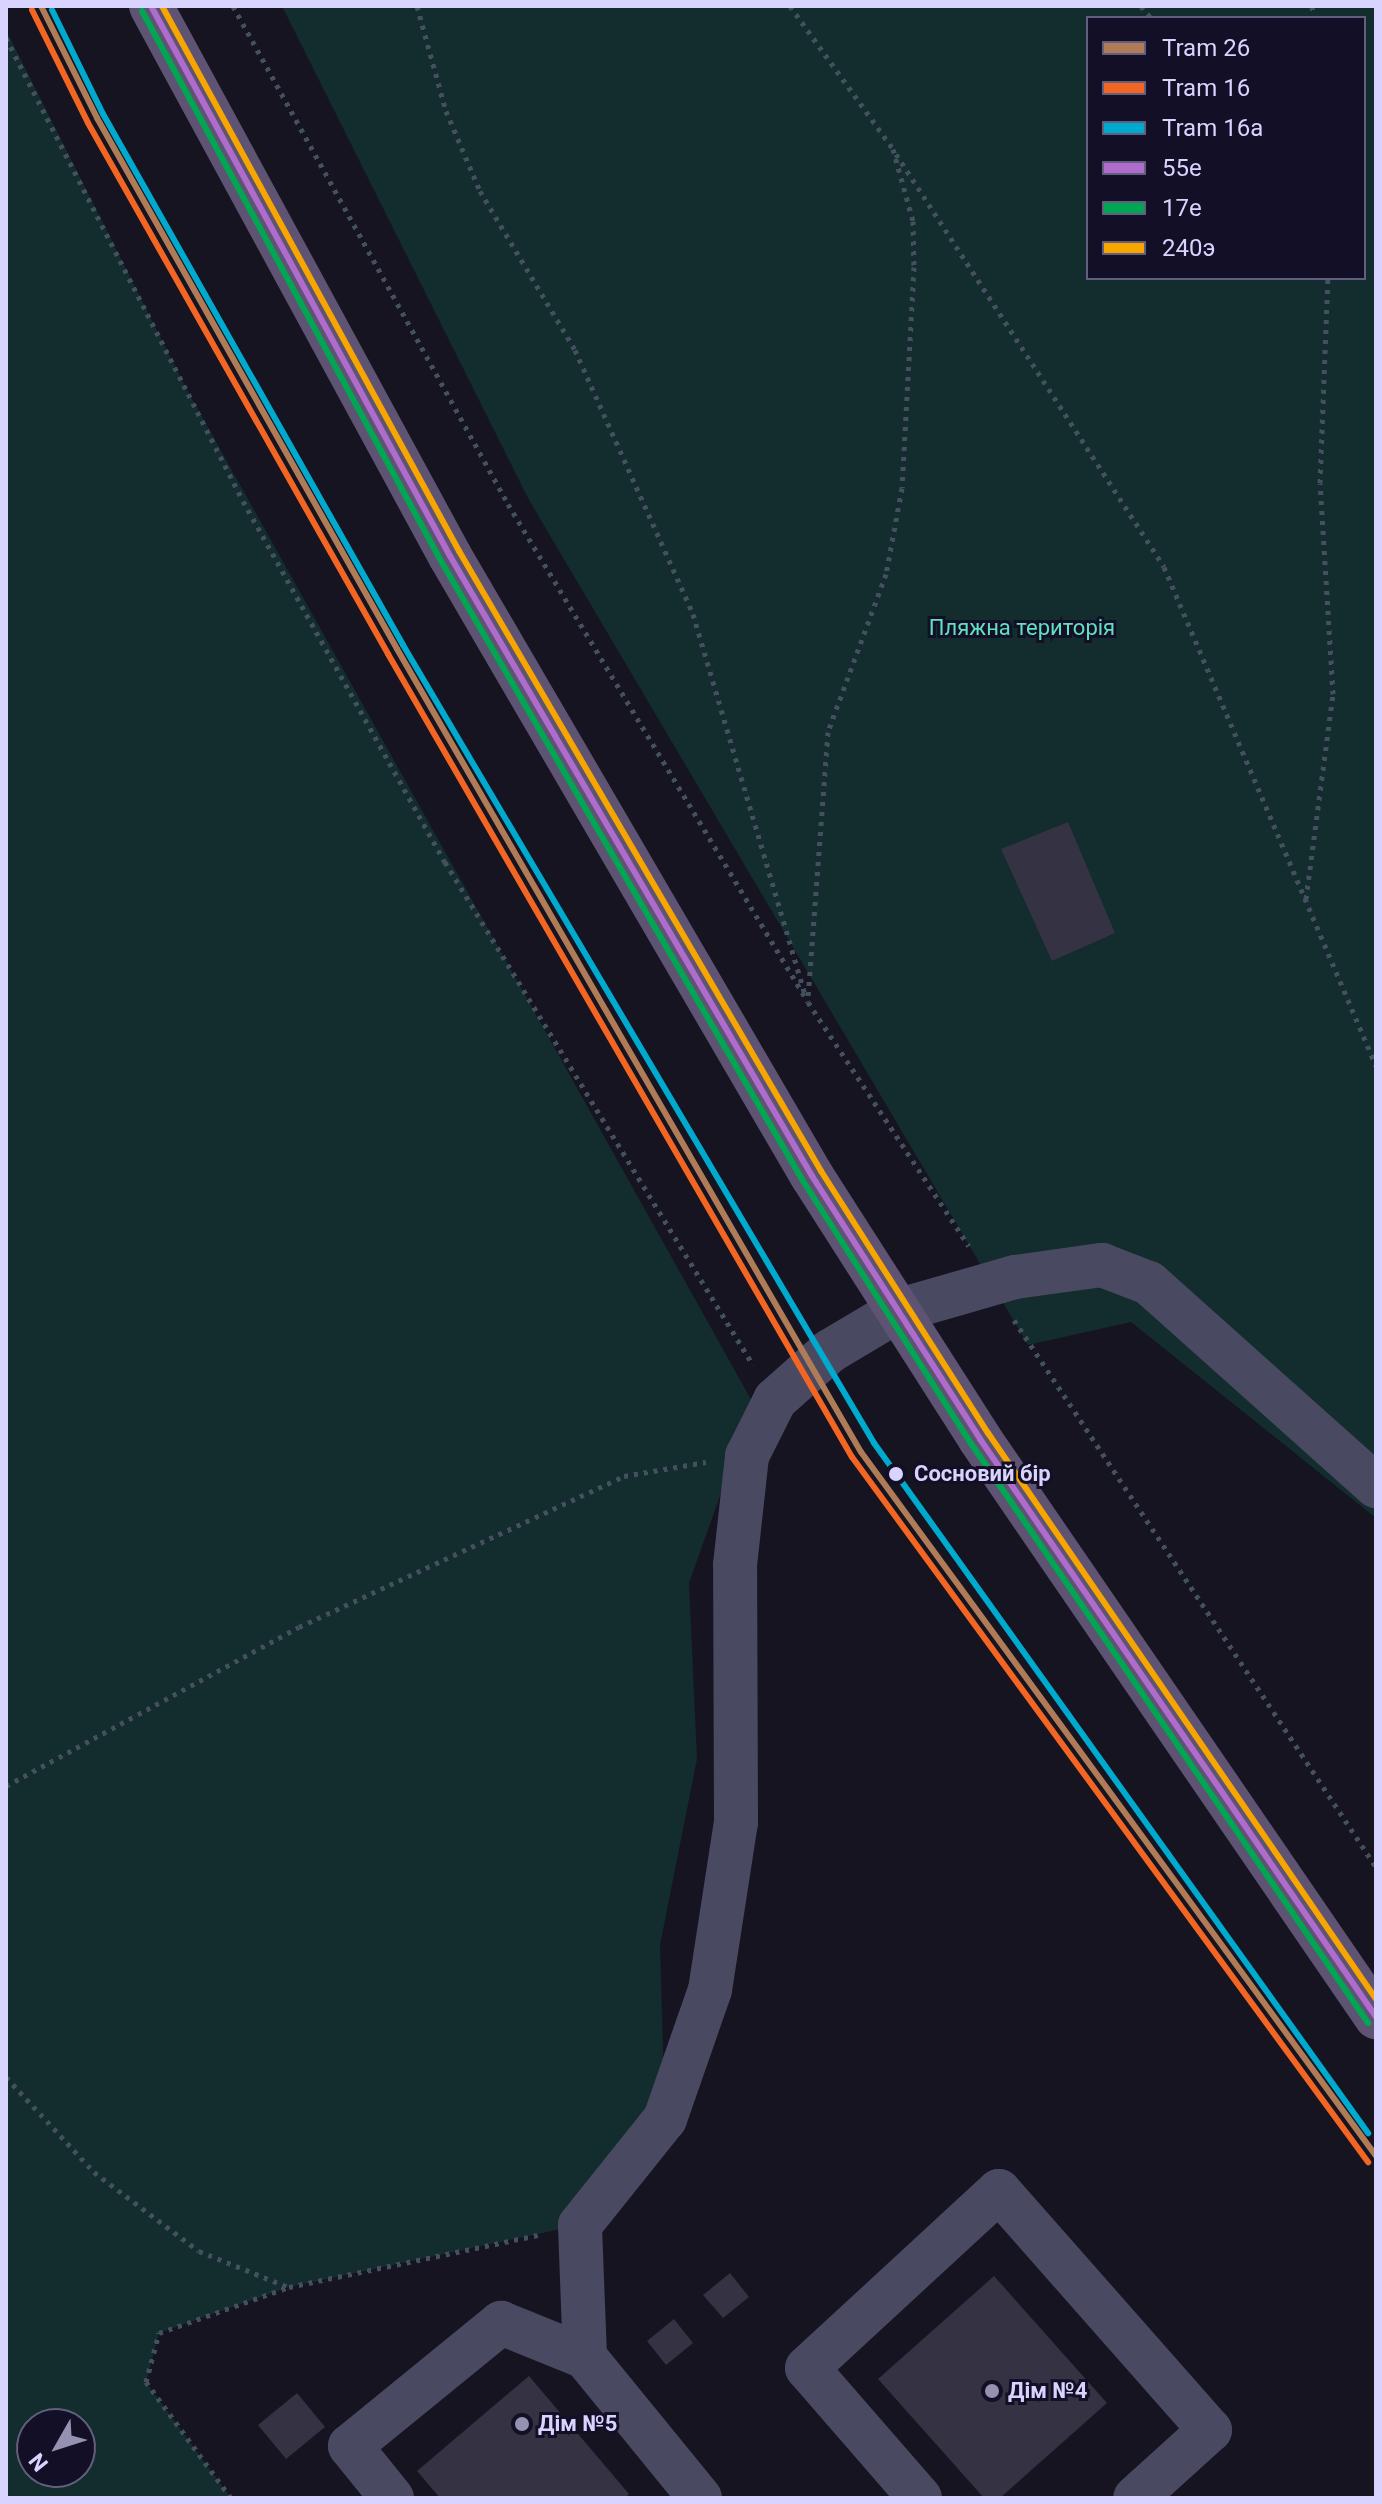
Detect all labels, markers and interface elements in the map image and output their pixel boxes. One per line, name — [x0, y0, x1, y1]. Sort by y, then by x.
legend — [1086, 16, 1366, 280]
text: Tram 26 — [1162, 34, 1250, 62]
text: Tram 16 — [1162, 74, 1250, 102]
text: Tram 16a — [1162, 114, 1263, 142]
text: 55е — [1162, 154, 1202, 182]
text: 17е — [1162, 194, 1202, 222]
text: 240э — [1162, 234, 1215, 262]
park label: Пляжна територія — [929, 615, 1115, 641]
place label: Сосновий бір — [914, 1461, 1051, 1487]
marker: Сосновий бір — [885, 1463, 907, 1485]
place label: Дім №4 — [1008, 2378, 1087, 2404]
marker: Дім №4 — [983, 2382, 1001, 2400]
north arrow — [16, 2408, 96, 2488]
place label: Дім №5 — [538, 2411, 617, 2437]
marker: Дім №5 — [513, 2415, 531, 2433]
text: N — [24, 2448, 53, 2476]

